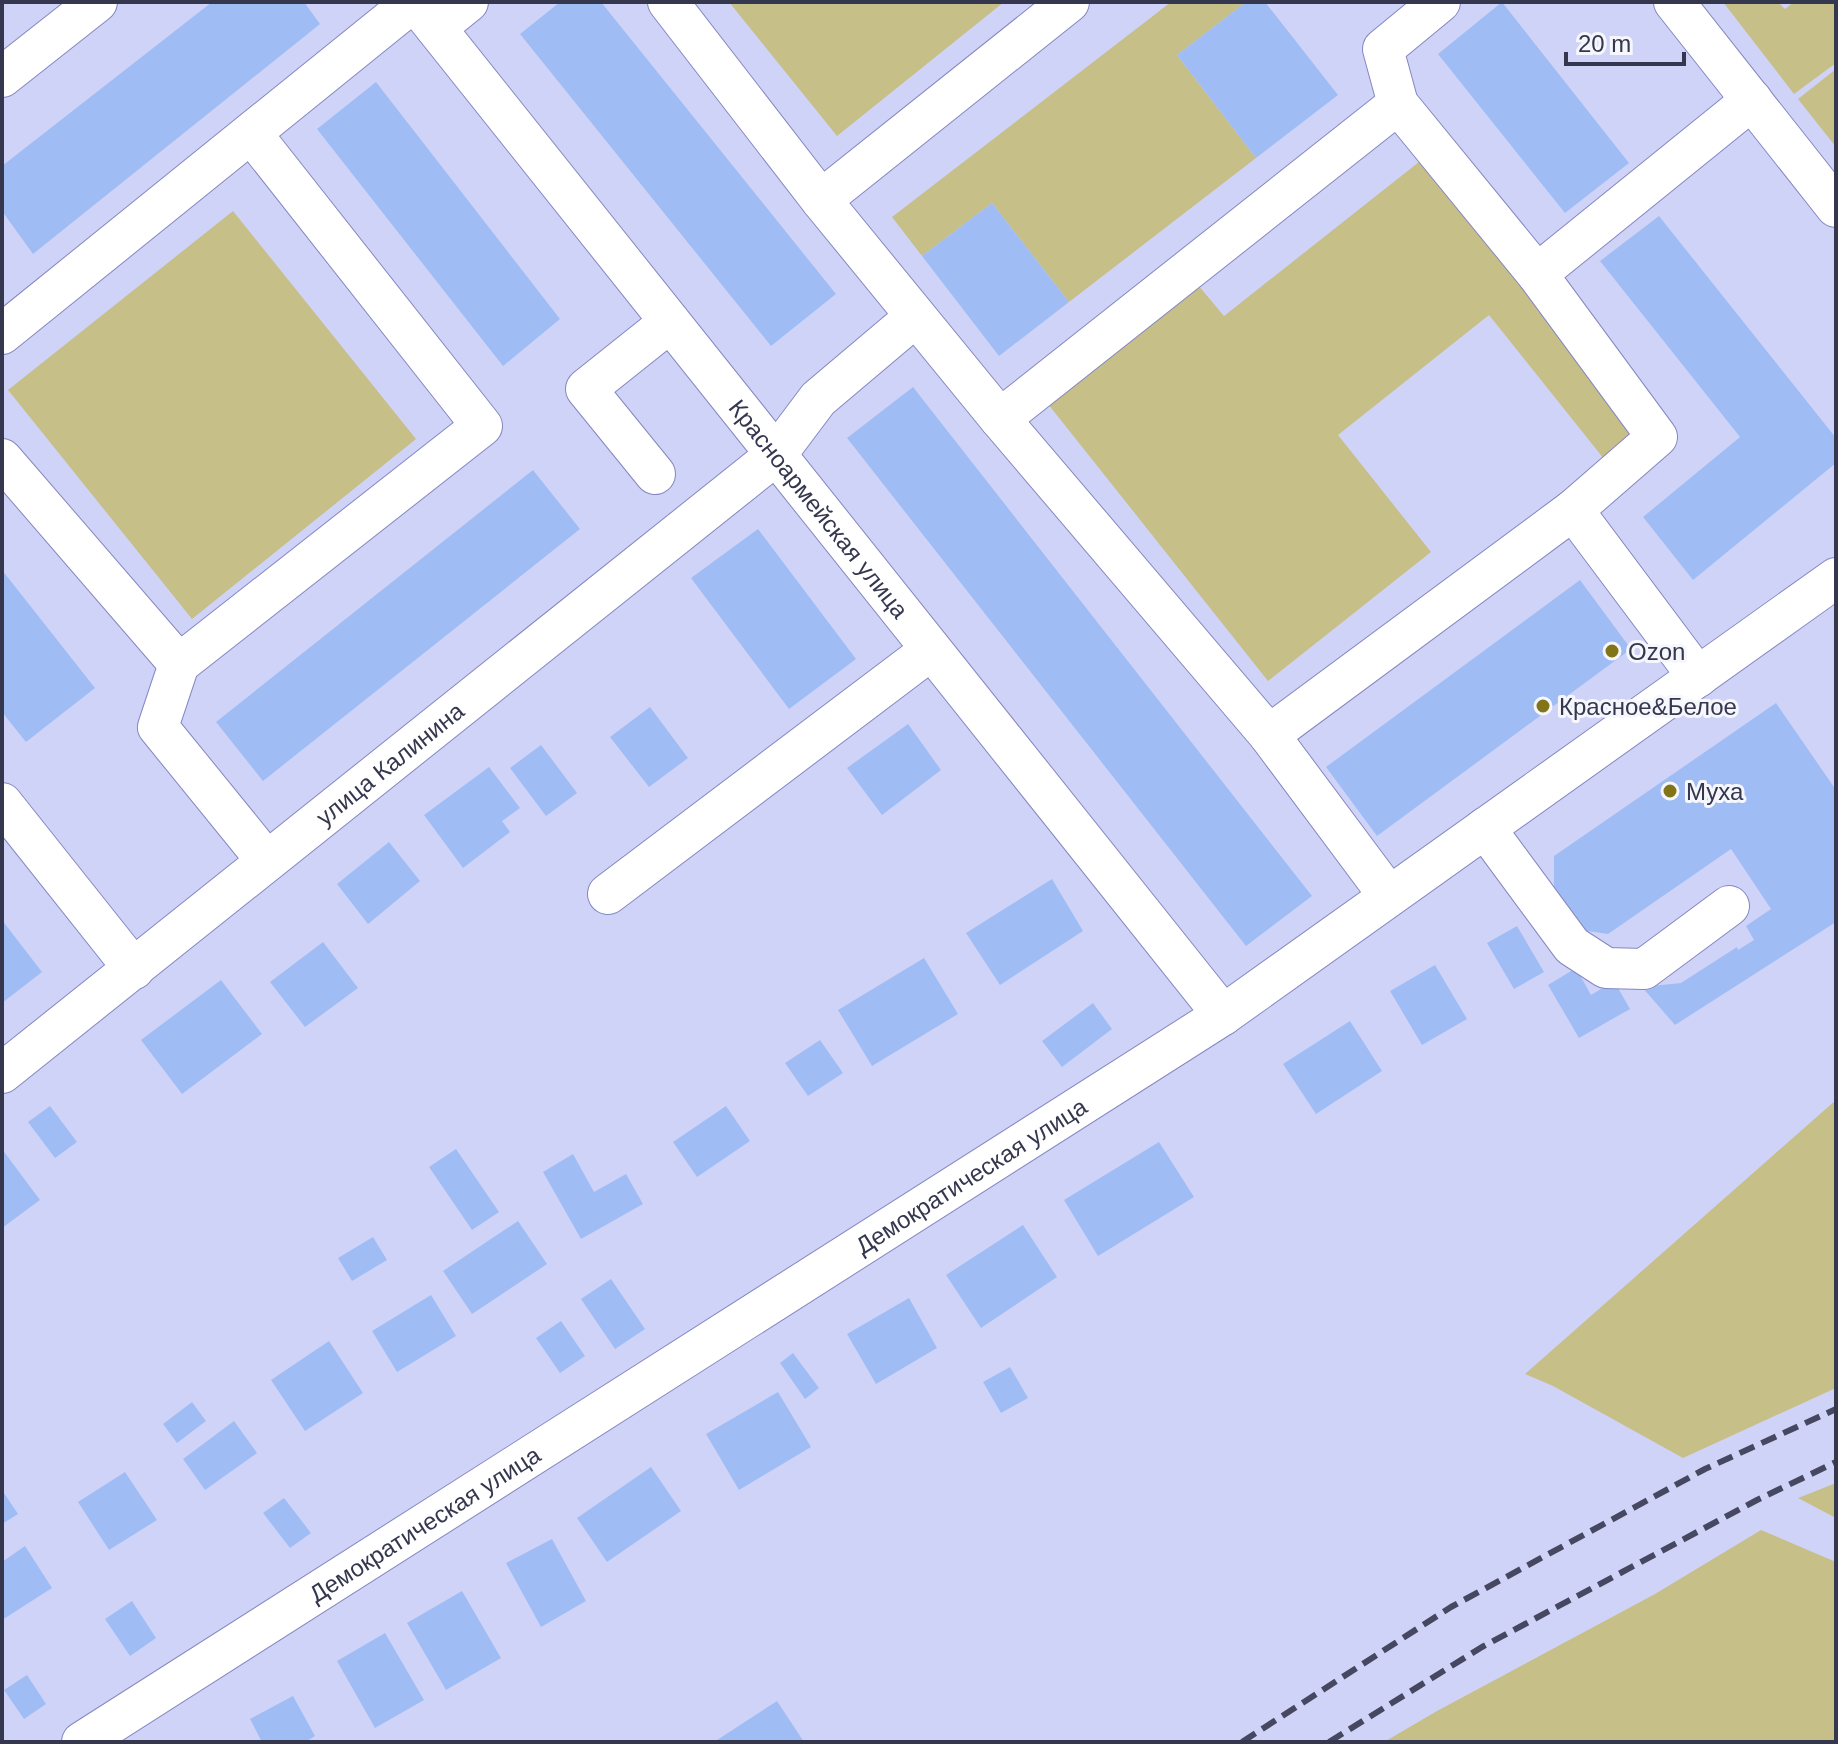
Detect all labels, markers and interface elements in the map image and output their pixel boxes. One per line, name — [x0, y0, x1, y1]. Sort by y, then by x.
scale bar — [1566, 16, 1684, 66]
text: 20 m — [1578, 30, 1631, 57]
street label: Красноармейская улица — [724, 394, 915, 624]
place label: Ozon — [1628, 638, 1685, 665]
marker: Ozon — [1603, 642, 1621, 660]
place label: Красное&Белое — [1559, 693, 1737, 720]
street label: улица Калинина — [311, 696, 469, 830]
marker: Красное&Белое — [1534, 697, 1552, 715]
place label: Муха — [1686, 778, 1744, 805]
marker: Муха — [1661, 782, 1679, 800]
street label: Демократическая улица — [850, 1092, 1092, 1259]
street label: Демократическая улица — [304, 1440, 545, 1607]

